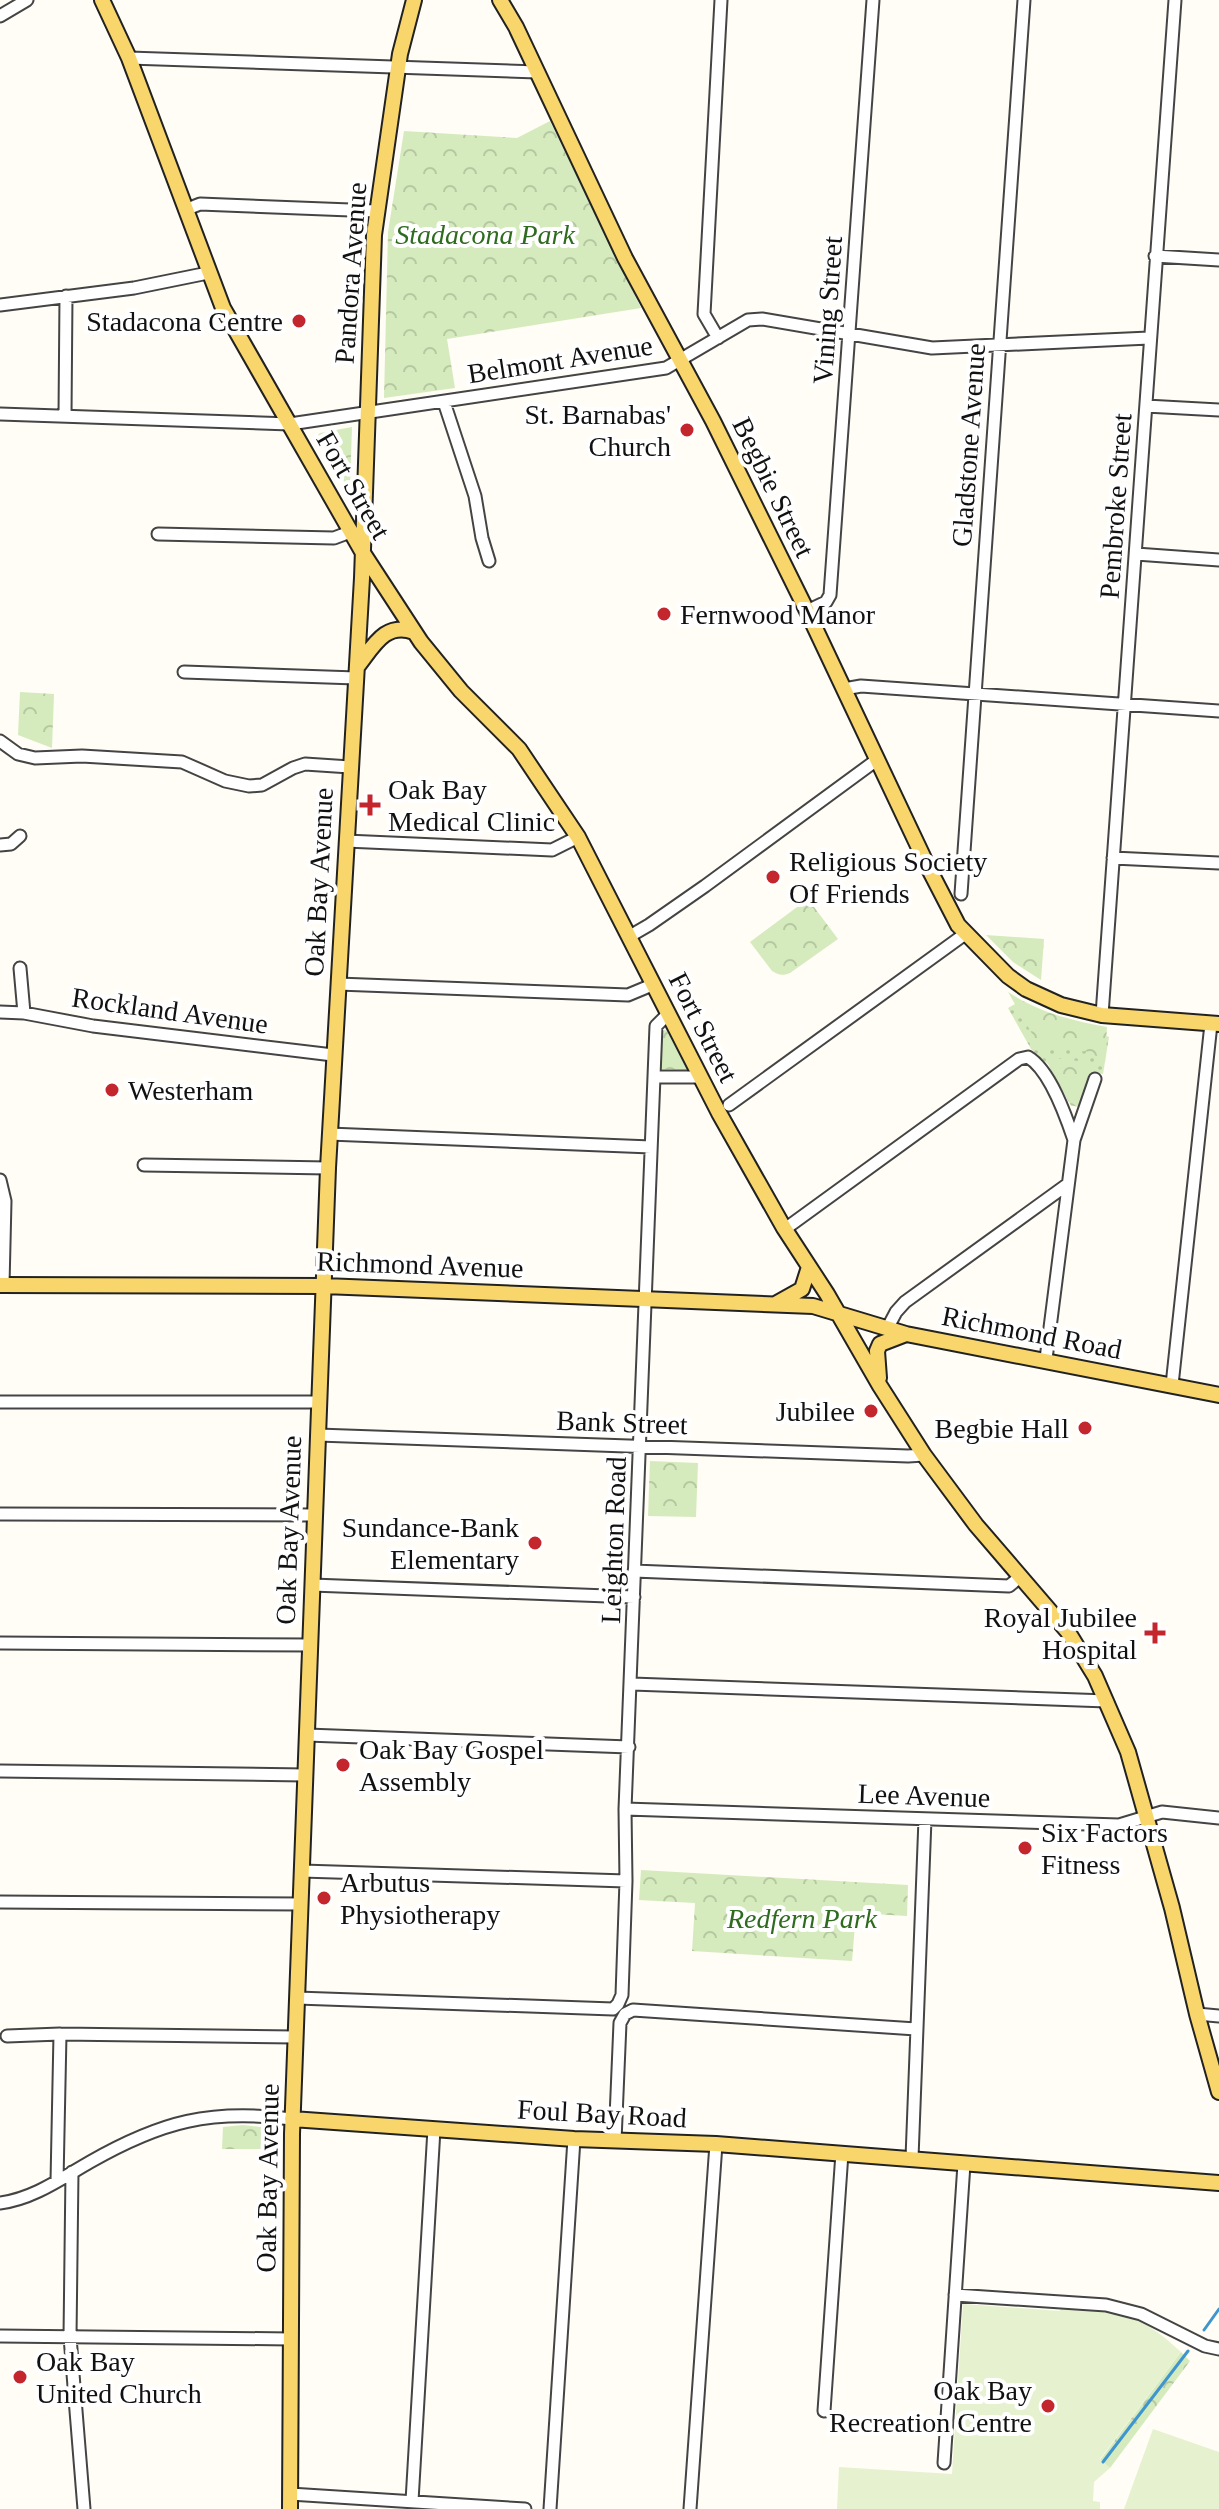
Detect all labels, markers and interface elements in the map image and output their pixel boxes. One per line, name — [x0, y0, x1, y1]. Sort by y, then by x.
street label: Pandora Avenue — [329, 181, 372, 365]
park label: Stadacona Park — [395, 219, 575, 250]
street label: Vining Street — [807, 235, 848, 385]
place label: Stadacona Centre — [86, 306, 283, 337]
marker: Stadacona Centre — [290, 312, 308, 330]
street label: Belmont Avenue — [465, 330, 655, 389]
street label: Gladstone Avenue — [946, 342, 991, 548]
place label: St. Barnabas' Church — [524, 399, 671, 462]
street label: Begbie Street — [726, 412, 821, 562]
street label: Pembroke Street — [1094, 412, 1137, 600]
marker: St. Barnabas' Church — [678, 421, 696, 439]
street label: Fort Street — [310, 426, 397, 545]
place label: Fernwood Manor — [680, 599, 876, 630]
marker: Fernwood Manor — [655, 605, 673, 623]
place label: Oak Bay Medical Clinic — [388, 774, 555, 837]
street label: Oak Bay Avenue — [298, 787, 339, 977]
marker: Oak Bay Medical Clinic — [359, 794, 381, 816]
place label: Religious Society Of Friends — [789, 846, 987, 909]
marker: Religious Society Of Friends — [764, 868, 782, 886]
street label: Fort Street — [663, 967, 744, 1087]
street label: Rockland Avenue — [70, 981, 270, 1040]
place label: Westerham — [128, 1075, 253, 1106]
marker: Westerham — [103, 1081, 121, 1099]
street label: Richmond Avenue — [316, 1245, 524, 1284]
street label: Richmond Road — [939, 1300, 1125, 1365]
place label: Jubilee — [776, 1396, 855, 1427]
marker: Jubilee — [862, 1402, 880, 1420]
street label: Bank Street — [556, 1405, 688, 1440]
place label: Begbie Hall — [934, 1413, 1069, 1444]
marker: Begbie Hall — [1076, 1419, 1094, 1437]
street label: Oak Bay Avenue — [270, 1435, 307, 1625]
street label: Leighton Road — [595, 1456, 632, 1624]
place label: Sundance-Bank Elementary — [342, 1512, 519, 1575]
marker: Sundance-Bank Elementary — [526, 1534, 544, 1552]
place label: Royal Jubilee Hospital — [984, 1602, 1137, 1665]
marker: Royal Jubilee Hospital — [1144, 1622, 1166, 1644]
place label: Oak Bay Gospel Assembly — [359, 1734, 544, 1797]
marker: Oak Bay Gospel Assembly — [334, 1756, 352, 1774]
street label: Lee Avenue — [857, 1778, 991, 1813]
place label: Six Factors Fitness — [1041, 1817, 1168, 1880]
marker: Six Factors Fitness — [1016, 1839, 1034, 1857]
place label: Arbutus Physiotherapy — [340, 1867, 500, 1930]
marker: Arbutus Physiotherapy — [315, 1889, 333, 1907]
park label: Redfern Park — [726, 1903, 878, 1934]
street label: Oak Bay Avenue — [250, 2083, 285, 2273]
street label: Foul Bay Road — [516, 2094, 687, 2133]
place label: Oak Bay United Church — [36, 2346, 202, 2409]
marker: Oak Bay United Church — [11, 2368, 29, 2386]
place label: Oak Bay Recreation Centre — [829, 2375, 1032, 2438]
marker: Oak Bay Recreation Centre — [1039, 2397, 1057, 2415]

